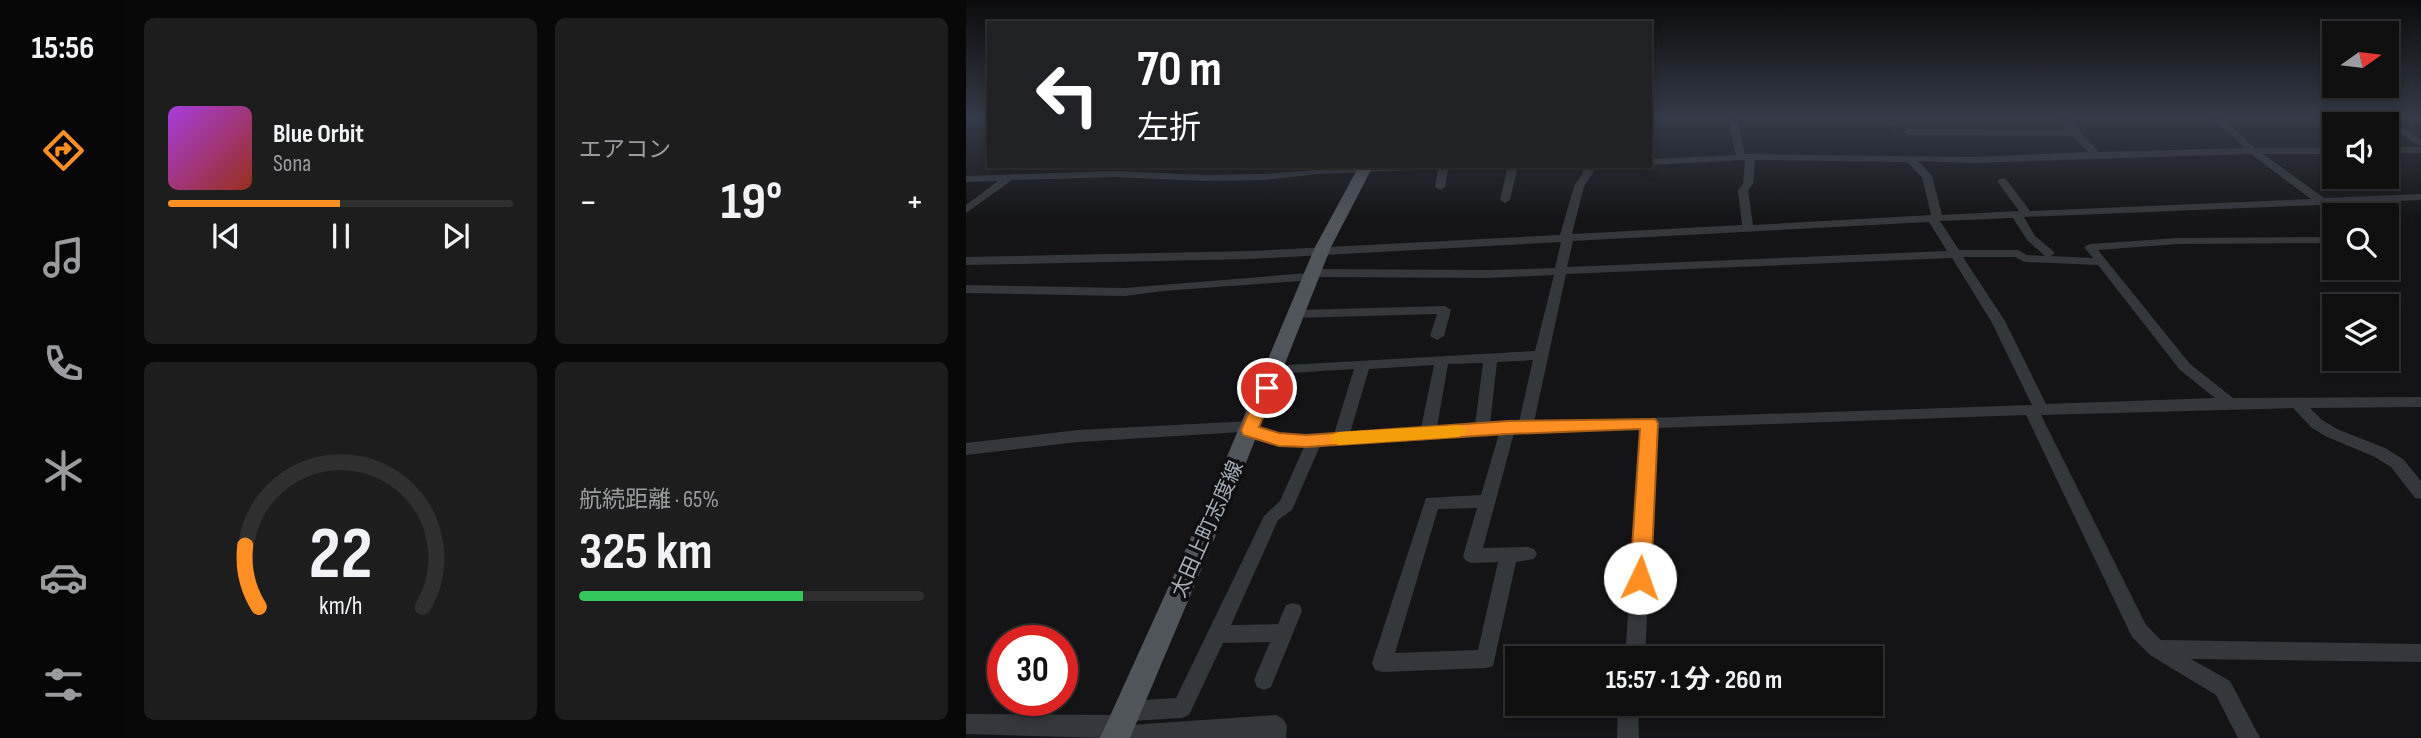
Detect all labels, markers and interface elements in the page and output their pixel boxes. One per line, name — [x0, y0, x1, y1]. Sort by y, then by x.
north arrow — [2322, 21, 2399, 98]
map controls — [2322, 21, 2399, 371]
text: 15:56 — [32, 29, 94, 68]
text: 70 m — [1137, 41, 1222, 100]
icon: left — [1022, 49, 1113, 140]
text: 左折 — [1137, 109, 1201, 148]
button: sound — [2322, 112, 2399, 189]
text: Blue Orbit — [273, 119, 364, 150]
icon: directions — [39, 126, 88, 175]
text: エアコン — [579, 136, 671, 164]
text: Sona — [273, 150, 311, 178]
text: 19° — [721, 171, 782, 234]
text: − — [579, 180, 598, 225]
text: + — [905, 180, 924, 225]
button: search — [2322, 203, 2399, 280]
icon: previous — [207, 217, 245, 255]
icon: pause — [322, 217, 360, 255]
icon: next — [437, 217, 475, 255]
icon: music — [39, 233, 88, 282]
button: layers — [2322, 294, 2399, 371]
icon: phone — [39, 339, 88, 388]
pin — [1237, 358, 1297, 418]
icon: arrive — [1248, 369, 1286, 407]
icon: climate — [39, 446, 88, 495]
street label: 太田上町志度線 — [1166, 457, 1249, 601]
text: 航続距離 · 65% — [579, 486, 719, 514]
text: 22 — [309, 511, 372, 599]
text: 325 km — [579, 521, 712, 584]
position arrow — [1603, 541, 1677, 615]
icon: car — [39, 553, 88, 602]
text: km/h — [319, 591, 362, 622]
speed limit sign: 30 — [987, 625, 1078, 716]
icon: filters — [39, 660, 88, 709]
text: 15:57 · 1 分 · 260 m — [1606, 665, 1782, 696]

